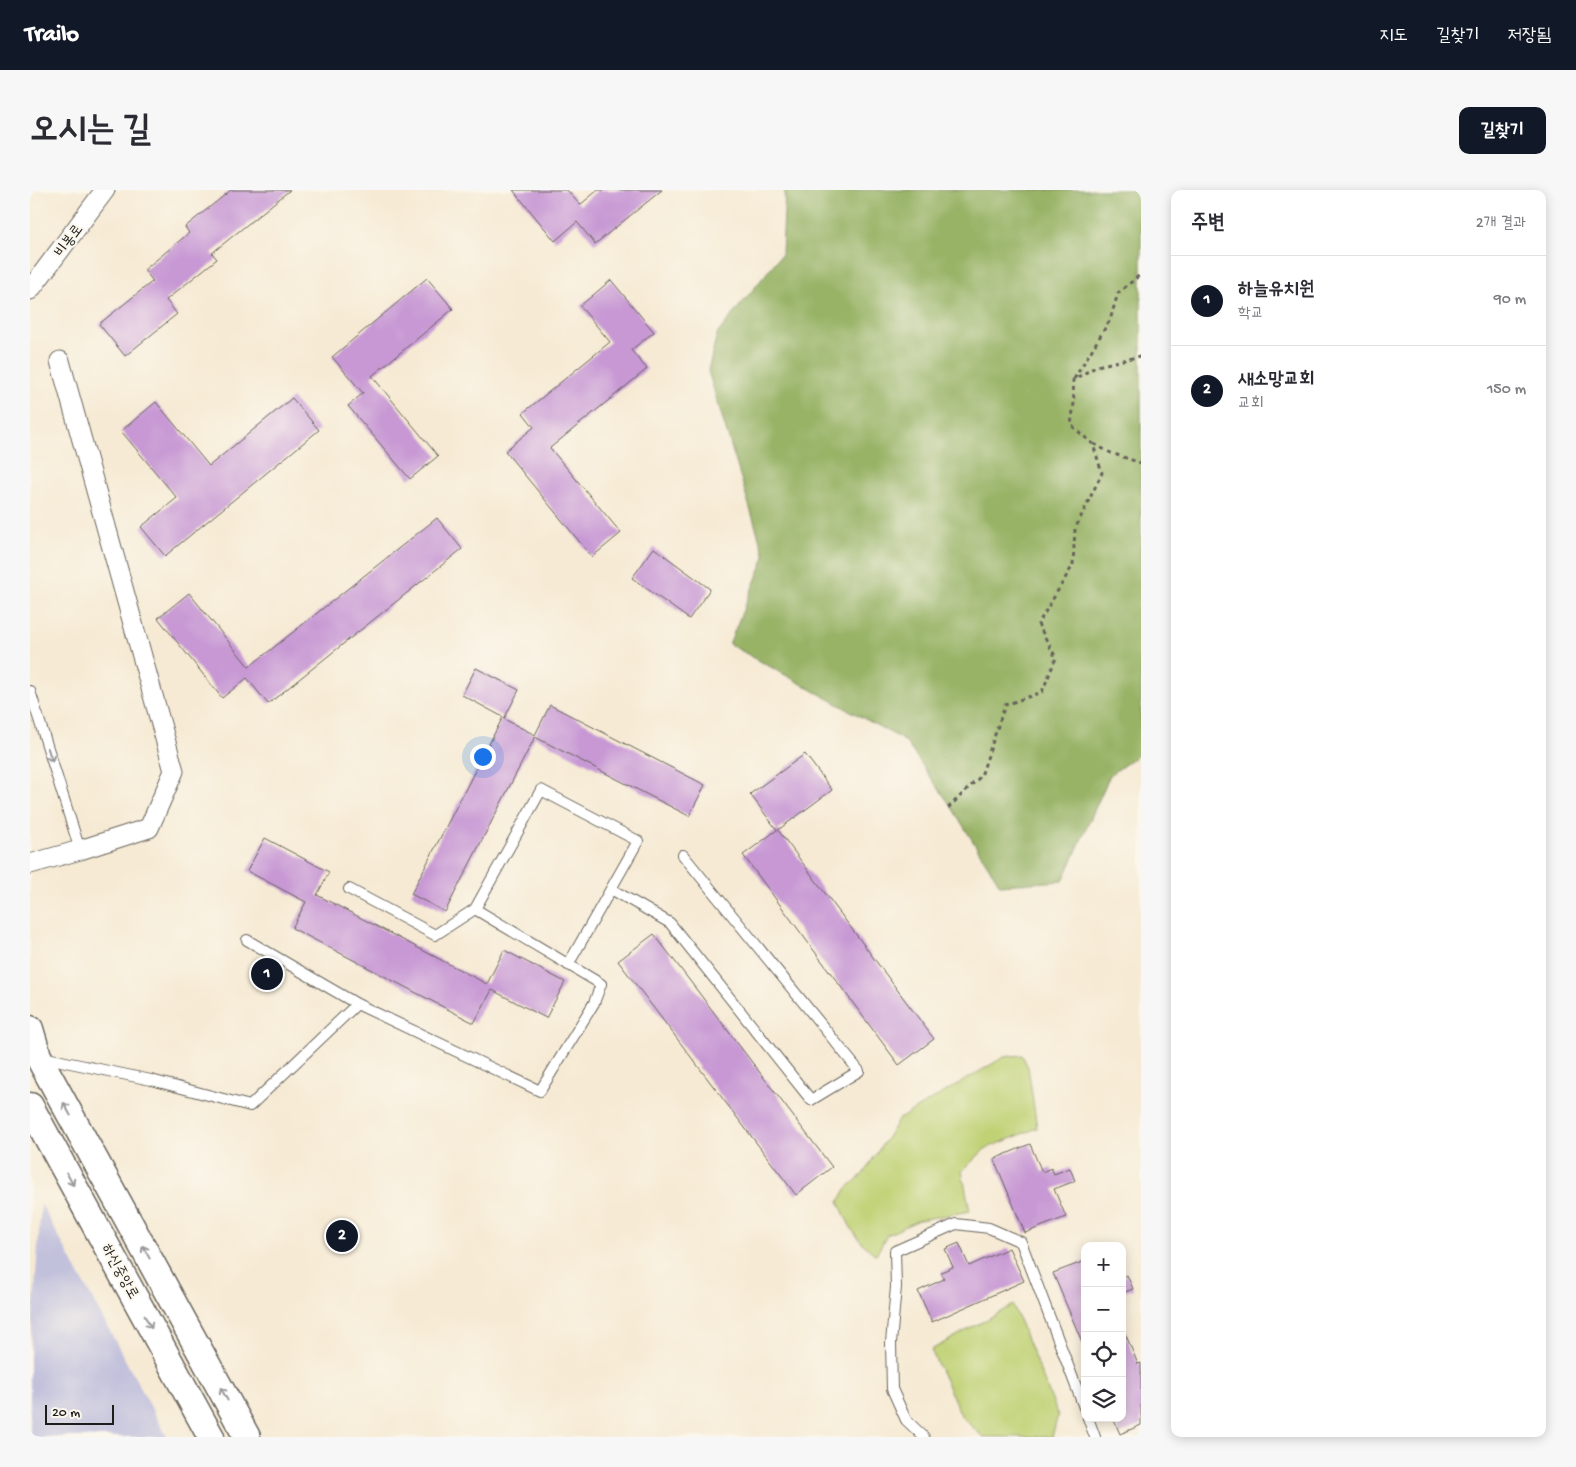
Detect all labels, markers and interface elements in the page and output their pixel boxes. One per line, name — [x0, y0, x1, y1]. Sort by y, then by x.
text: Trailo — [25, 21, 79, 50]
text: 지도 — [1379, 26, 1408, 47]
text: 길찾기 — [1436, 26, 1480, 47]
text: 저장됨 — [1508, 26, 1551, 47]
button: 길찾기 — [1459, 107, 1546, 154]
text: 오시는 길 — [30, 112, 151, 153]
text: 주변 — [1191, 212, 1225, 237]
text: 2개 결과 — [1476, 215, 1526, 234]
street label: 비봉로 — [52, 221, 88, 261]
text: 하늘유치원 — [1238, 279, 1314, 302]
text: 1 — [1204, 291, 1210, 310]
text: 90 m — [1494, 291, 1526, 310]
text: 학교 — [1238, 305, 1264, 324]
text: 새소망교회 — [1238, 369, 1314, 392]
text: 2 — [1203, 381, 1211, 400]
text: 150 m — [1487, 381, 1526, 400]
text: 교회 — [1238, 395, 1264, 414]
your location — [470, 744, 496, 770]
one-way arrow — [46, 746, 55, 762]
pin: 1 — [251, 955, 283, 993]
one-way arrow — [62, 1103, 72, 1117]
one-way arrow — [66, 1171, 75, 1186]
pin: 2 — [326, 1217, 358, 1255]
street label: 하신중앙로 — [97, 1241, 142, 1303]
map controls — [1081, 1242, 1126, 1422]
button: + — [1081, 1242, 1126, 1287]
one-way arrow — [140, 1245, 150, 1260]
button: − — [1081, 1287, 1126, 1332]
one-way arrow — [143, 1314, 153, 1329]
button: locate — [1081, 1332, 1126, 1377]
button: layers — [1081, 1377, 1126, 1422]
one-way arrow — [219, 1387, 229, 1402]
scale bar — [45, 1402, 114, 1425]
text: 20 m — [52, 1405, 80, 1422]

